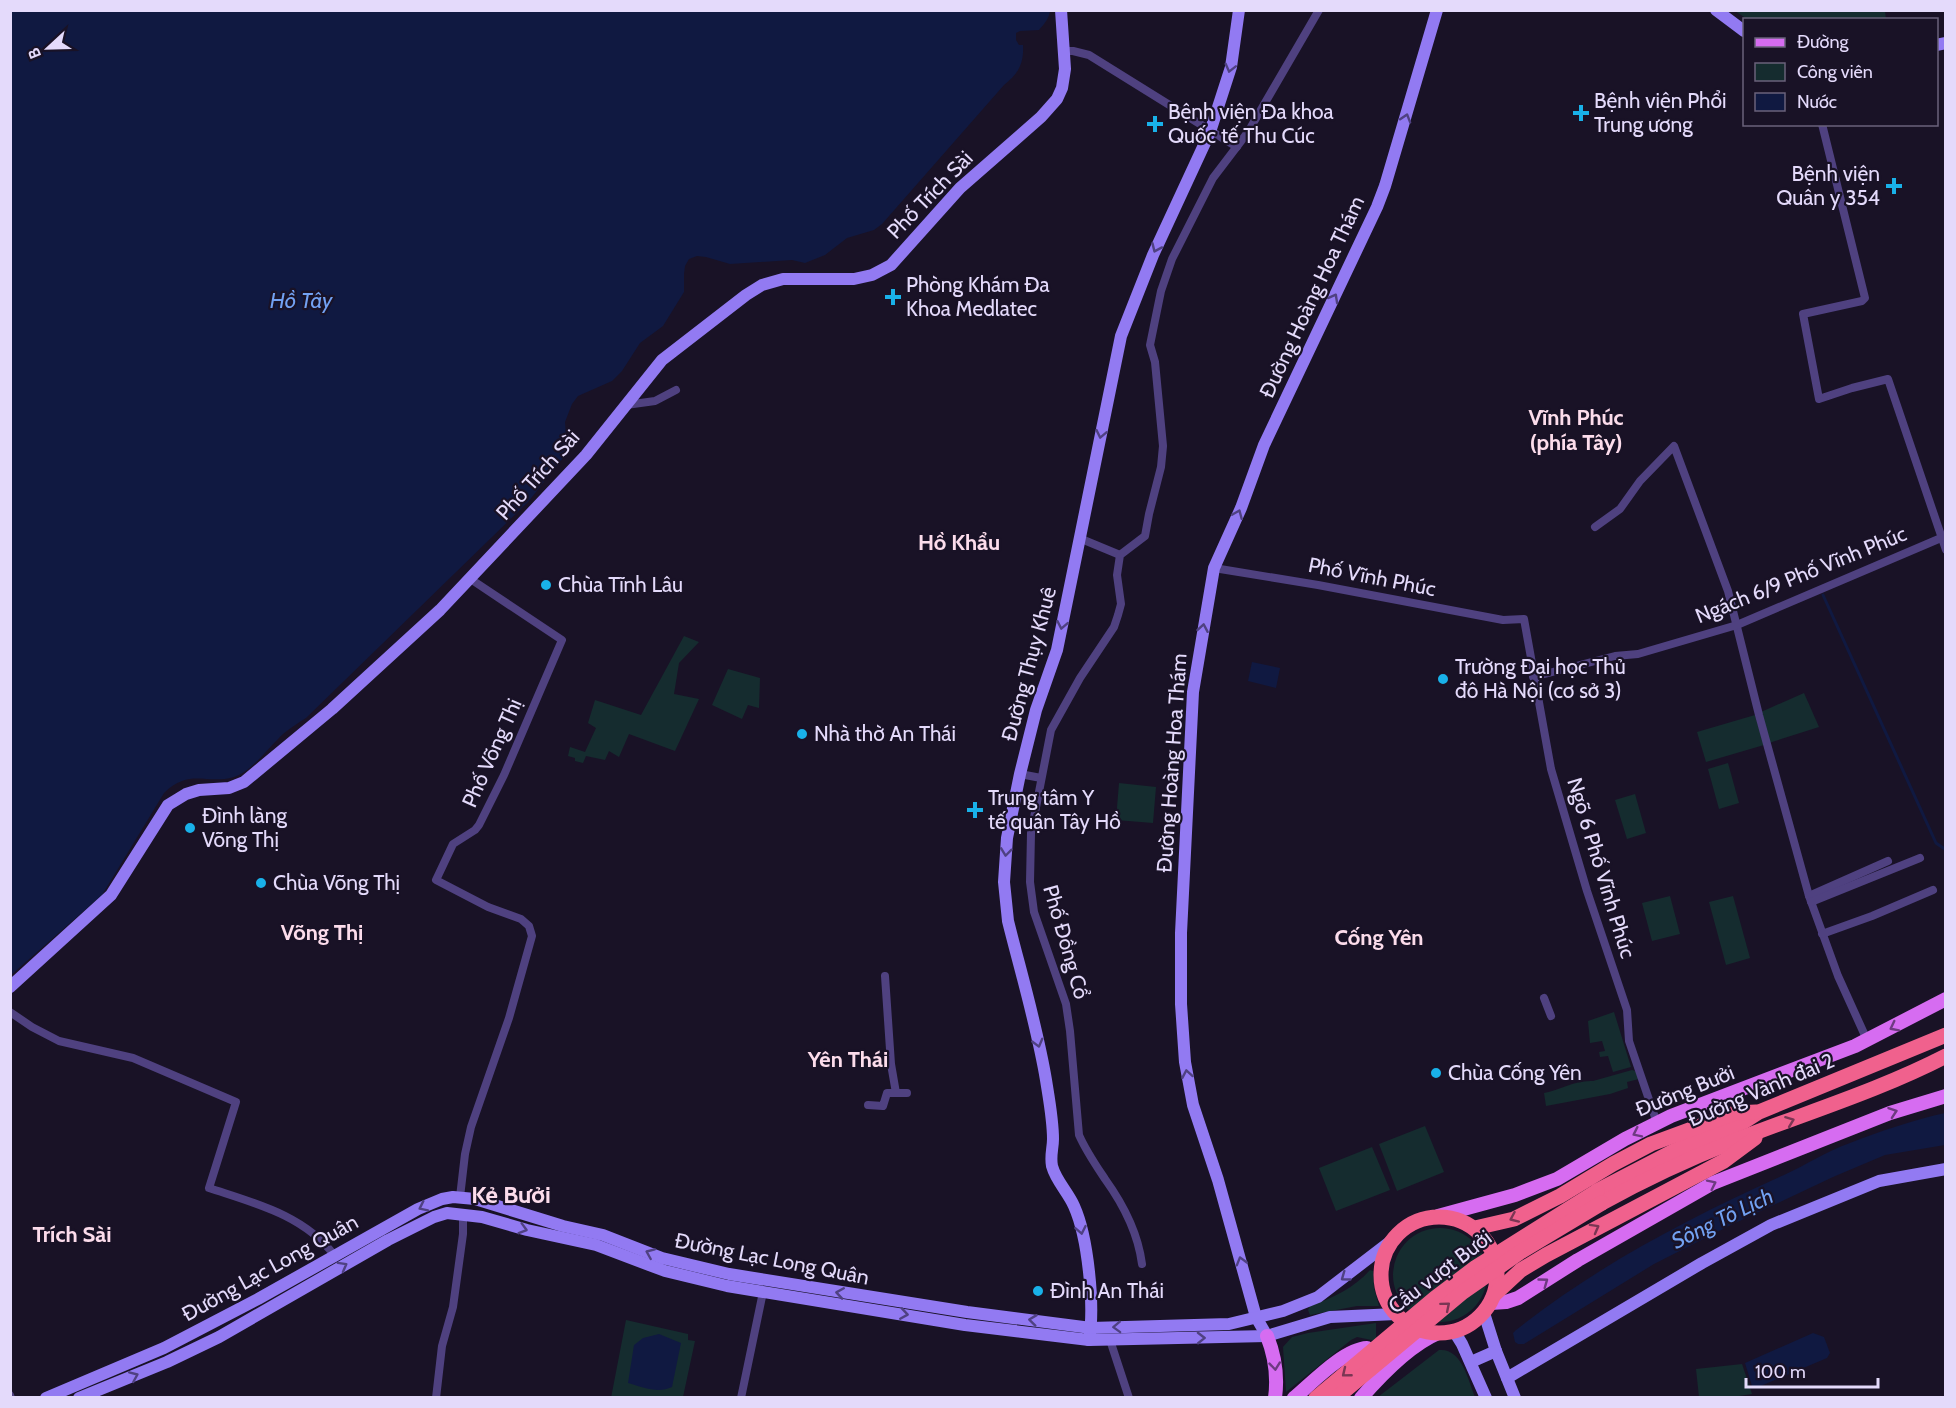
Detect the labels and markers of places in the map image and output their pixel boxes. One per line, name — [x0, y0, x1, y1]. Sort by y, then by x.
place label: Bệnh viện Phổi Trung ương — [1594, 88, 1726, 137]
place label: Bệnh viện Đa khoa Quốc tế Thu Cúc — [1168, 99, 1334, 148]
marker: Bệnh viện Phổi Trung ương — [1572, 104, 1590, 122]
marker: Bệnh viện Đa khoa Quốc tế Thu Cúc — [1146, 115, 1164, 133]
place label: Bệnh viện Quân y 354 — [1776, 161, 1880, 210]
marker: Bệnh viện Quân y 354 — [1885, 177, 1903, 195]
place label: Phòng Khám Đa Khoa Medlatec — [906, 272, 1050, 321]
marker: Phòng Khám Đa Khoa Medlatec — [884, 288, 902, 306]
place label: Chùa Tĩnh Lâu — [558, 572, 683, 597]
marker: Chùa Tĩnh Lâu — [539, 578, 553, 592]
place label: Trường Đại học Thủ đô Hà Nội (cơ sở 3) — [1455, 654, 1626, 703]
marker: Trường Đại học Thủ đô Hà Nội (cơ sở 3) — [1436, 672, 1450, 686]
place label: Nhà thờ An Thái — [814, 721, 956, 746]
marker: Nhà thờ An Thái — [795, 727, 809, 741]
place label: Trung tâm Y tế quận Tây Hồ — [988, 785, 1121, 834]
marker: Trung tâm Y tế quận Tây Hồ — [966, 801, 984, 819]
place label: Đình làng Võng Thị — [202, 803, 287, 852]
marker: Đình làng Võng Thị — [183, 821, 197, 835]
place label: Chùa Võng Thị — [273, 870, 400, 895]
marker: Chùa Võng Thị — [254, 876, 268, 890]
place label: Chùa Cống Yên — [1448, 1060, 1582, 1085]
marker: Chùa Cống Yên — [1429, 1066, 1443, 1080]
place label: Đình An Thái — [1050, 1278, 1164, 1303]
marker: Đình An Thái — [1031, 1284, 1045, 1298]

